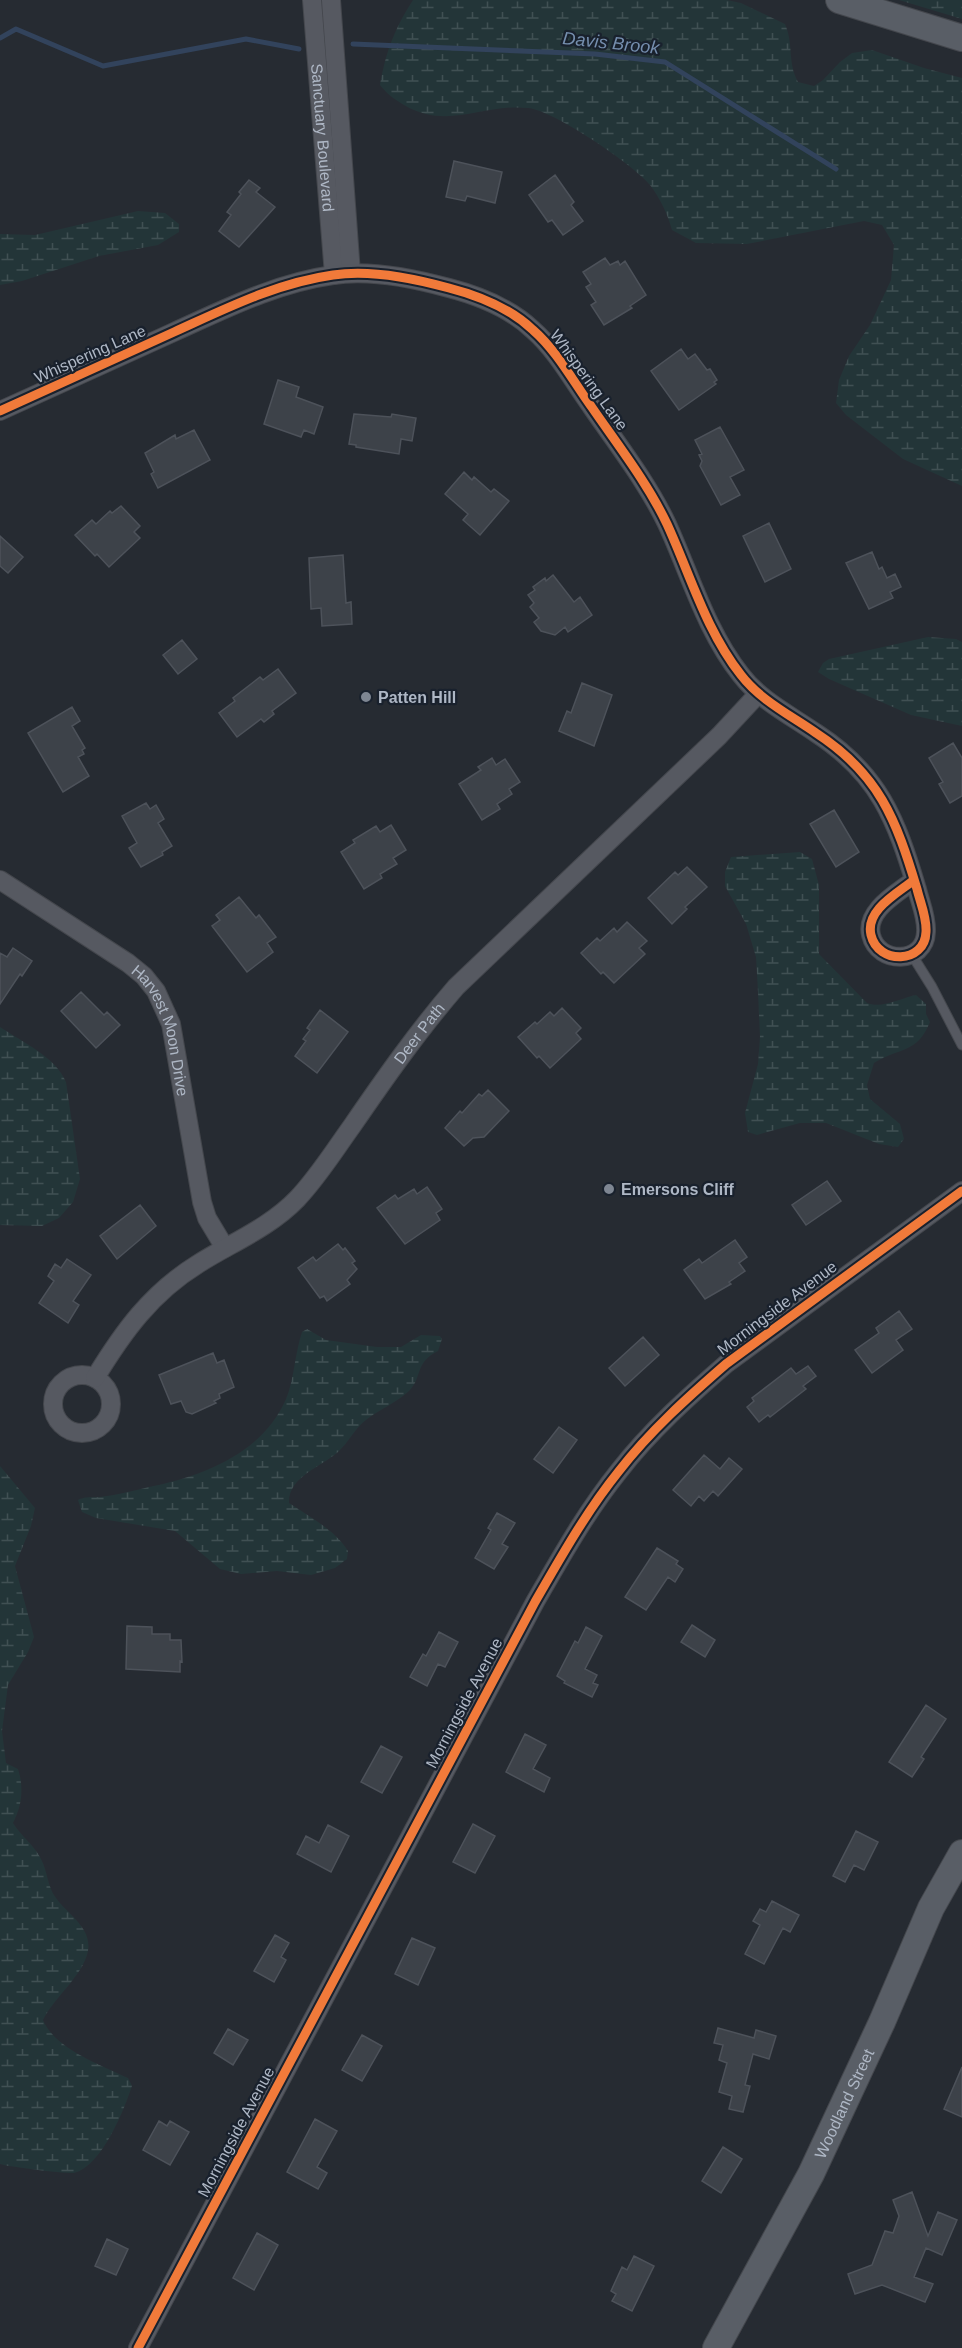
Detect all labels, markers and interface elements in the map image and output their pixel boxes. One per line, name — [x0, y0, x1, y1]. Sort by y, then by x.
water label: Davis Brook — [562, 28, 661, 58]
street label: Sanctuary Boulevard — [309, 63, 337, 212]
street label: Whispering Lane — [32, 322, 148, 386]
street label: Whispering Lane — [547, 326, 631, 434]
place label: Patten Hill — [378, 689, 456, 706]
marker: Patten Hill — [359, 690, 373, 704]
street label: Harvest Moon Drive — [129, 961, 192, 1098]
street label: Deer Path — [390, 999, 448, 1067]
place label: Emersons Cliff — [621, 1181, 735, 1198]
marker: Emersons Cliff — [602, 1182, 616, 1196]
street label: Morningside Avenue — [714, 1258, 840, 1358]
street label: Morningside Avenue — [423, 1635, 506, 1771]
street label: Woodland Street — [811, 2046, 877, 2161]
street label: Morningside Avenue — [195, 2064, 278, 2200]

